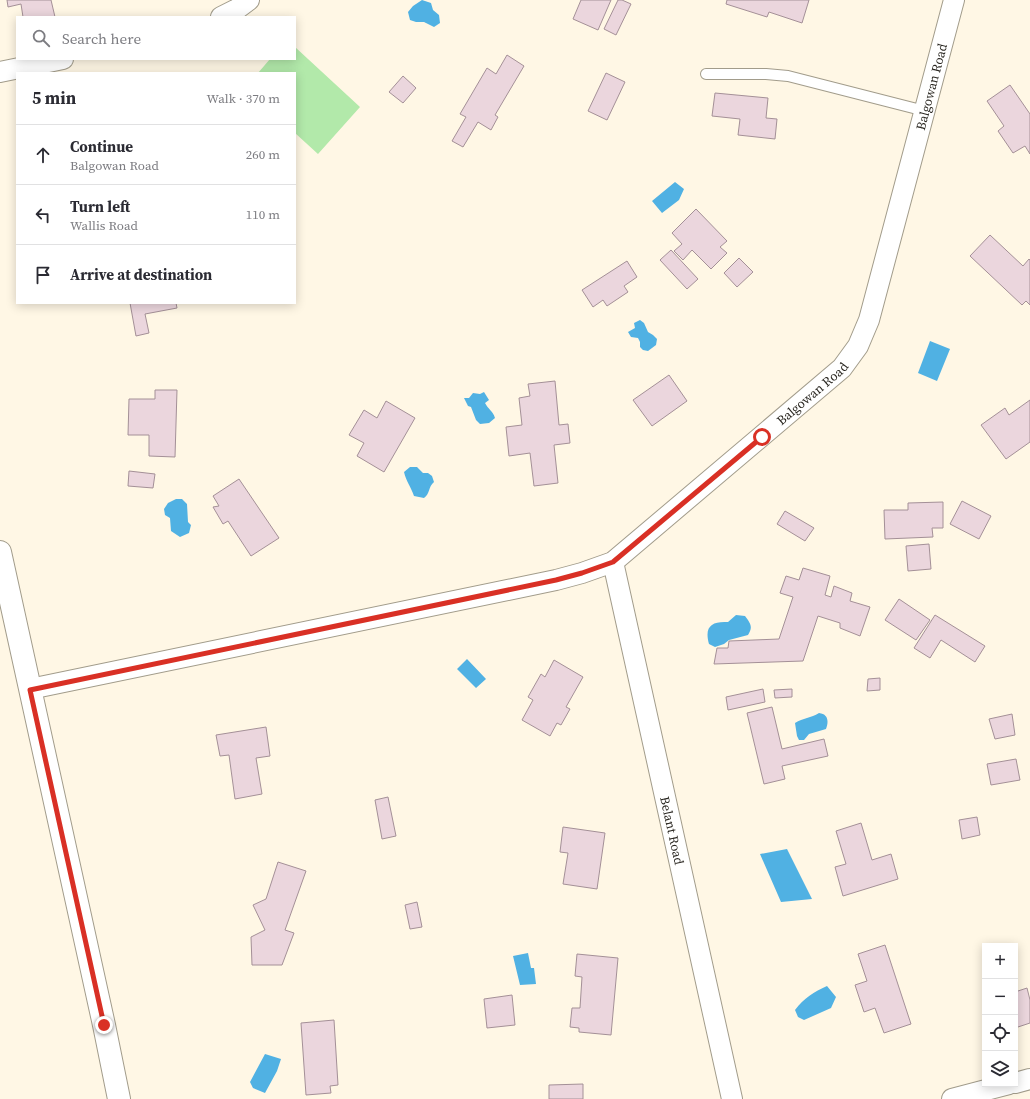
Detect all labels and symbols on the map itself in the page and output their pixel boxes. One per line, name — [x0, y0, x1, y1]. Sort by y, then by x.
street label: Balgowan Road — [912, 41, 951, 132]
street label: Balgowan Road — [773, 358, 853, 429]
route start — [753, 428, 771, 446]
street label: Belant Road — [656, 795, 688, 867]
route end — [95, 1016, 113, 1034]

